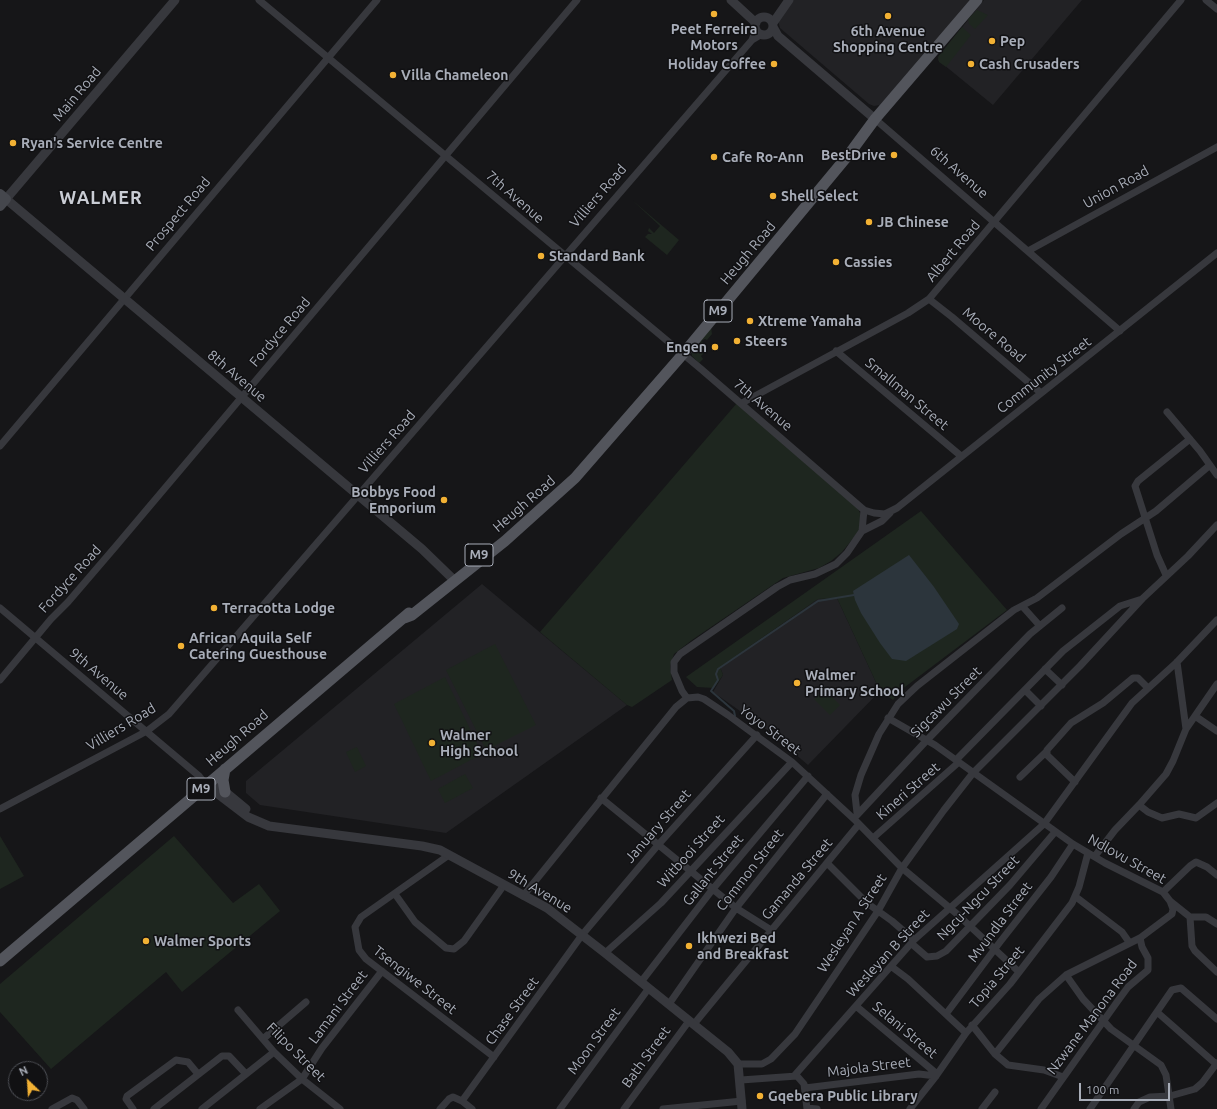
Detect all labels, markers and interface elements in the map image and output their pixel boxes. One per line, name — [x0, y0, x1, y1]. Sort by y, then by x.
marker: Peet Ferreira Motors — [709, 9, 719, 19]
marker: 6th Avenue Shopping Centre — [883, 11, 893, 21]
place label: Peet Ferreira Motors — [671, 21, 757, 54]
place label: 6th Avenue Shopping Centre — [833, 23, 943, 56]
place label: Pep — [1000, 33, 1025, 49]
marker: Pep — [987, 36, 997, 46]
place label: Holiday Coffee — [668, 56, 766, 72]
place label: Cash Crusaders — [979, 56, 1080, 72]
marker: Holiday Coffee — [769, 59, 779, 69]
marker: Cash Crusaders — [966, 59, 976, 69]
street label: Main Road — [49, 63, 105, 125]
place label: Villa Chameleon — [401, 67, 509, 83]
marker: Villa Chameleon — [388, 70, 398, 80]
place label: Ryan's Service Centre — [21, 135, 163, 151]
marker: Ryan's Service Centre — [8, 138, 18, 148]
street label: 6th Avenue — [926, 142, 992, 202]
place label: BestDrive — [821, 147, 886, 163]
place label: Cafe Ro-Ann — [722, 149, 804, 165]
marker: BestDrive — [889, 150, 899, 160]
marker: Cafe Ro-Ann — [709, 152, 719, 162]
street label: Villiers Road — [566, 161, 630, 231]
street label: Union Road — [1080, 162, 1152, 212]
street label: 7th Avenue — [482, 167, 548, 227]
street label: Prospect Road — [142, 174, 214, 254]
district label: WALMER — [59, 187, 143, 209]
place label: Shell Select — [781, 188, 858, 204]
marker: Shell Select — [768, 191, 778, 201]
place label: JB Chinese — [877, 214, 949, 230]
marker: JB Chinese — [864, 217, 874, 227]
street label: Albert Road — [922, 217, 984, 285]
street label: Heugh Road — [717, 218, 779, 288]
place label: Standard Bank — [549, 248, 645, 264]
marker: Standard Bank — [536, 251, 546, 261]
place label: Cassies — [844, 254, 892, 270]
marker: Cassies — [831, 257, 841, 267]
street label: Fordyce Road — [246, 294, 314, 370]
road number: M9 — [704, 300, 732, 322]
street label: Moore Road — [959, 304, 1029, 366]
place label: Xtreme Yamaha — [758, 313, 862, 329]
marker: Xtreme Yamaha — [745, 316, 755, 326]
place label: Steers — [745, 333, 787, 349]
street label: Community Street — [994, 333, 1094, 417]
marker: Steers — [732, 336, 742, 346]
place label: Engen — [666, 339, 707, 355]
marker: Engen — [710, 342, 720, 352]
street label: 8th Avenue — [204, 347, 270, 405]
street label: Smallman Street — [862, 354, 952, 434]
street label: 7th Avenue — [730, 376, 796, 434]
street label: Villiers Road — [355, 407, 419, 477]
street label: Heugh Road — [489, 472, 559, 536]
place label: Bobbys Food Emporium — [351, 484, 436, 516]
marker: Bobbys Food Emporium — [439, 495, 449, 505]
street label: Fordyce Road — [35, 542, 105, 616]
road number: M9 — [465, 544, 493, 566]
place label: Terracotta Lodge — [222, 600, 335, 616]
marker: Terracotta Lodge — [209, 603, 219, 613]
place label: African Aquila Self Catering Guesthouse — [189, 630, 327, 662]
marker: African Aquila Self Catering Guesthouse — [176, 641, 186, 651]
street label: 9th Avenue — [66, 645, 132, 703]
street label: Sigcawu Street — [907, 663, 985, 741]
place label: Walmer Primary School — [805, 667, 904, 700]
marker: Walmer Primary School — [792, 678, 802, 688]
street label: Villiers Road — [83, 700, 159, 754]
street label: Yoyo Street — [736, 701, 804, 759]
street label: Heugh Road — [202, 706, 272, 770]
place label: Walmer High School — [440, 727, 518, 760]
marker: Walmer High School — [427, 738, 437, 748]
street label: Kineri Street — [873, 759, 943, 823]
road number: M9 — [187, 778, 215, 800]
street label: January Street — [622, 786, 694, 866]
street label: Witbooi Street — [654, 811, 728, 891]
street label: Common Street — [713, 826, 787, 914]
street label: Gallant Street — [679, 831, 747, 909]
street label: Ndlovu Street — [1085, 831, 1169, 887]
street label: Gamanda Street — [758, 835, 836, 923]
street label: Ngcu-Ngcu Street — [933, 852, 1023, 944]
street label: 9th Avenue — [505, 865, 575, 917]
street label: Wesleyan A Street — [814, 870, 890, 976]
street label: Mvundla Street — [964, 878, 1036, 966]
street label: Wesleyan B Street — [843, 905, 933, 1001]
place label: Ikhwezi Bed and Breakfast — [697, 930, 789, 962]
place label: Walmer Sports — [154, 933, 251, 949]
marker: Walmer Sports — [141, 936, 151, 946]
marker: Ikhwezi Bed and Breakfast — [684, 941, 694, 951]
street label: Tsengiwe Street — [370, 942, 460, 1018]
street label: Topia Street — [966, 942, 1028, 1012]
street label: Nzwane Manona Road — [1043, 956, 1141, 1078]
street label: Lamani Street — [305, 967, 371, 1047]
street label: Chase Street — [482, 974, 542, 1048]
street label: Selani Street — [869, 998, 941, 1062]
street label: Moon Street — [564, 1004, 624, 1078]
street label: Filipo Street — [263, 1019, 329, 1085]
street label: Bath Street — [618, 1023, 674, 1091]
street label: Majola Street — [826, 1054, 912, 1080]
north arrow — [8, 1061, 48, 1101]
text: N — [17, 1064, 30, 1078]
scale bar — [1081, 1075, 1172, 1101]
text: 100 m — [1086, 1083, 1119, 1096]
place label: Gqebera Public Library — [768, 1088, 918, 1104]
marker: Gqebera Public Library — [755, 1091, 765, 1101]

